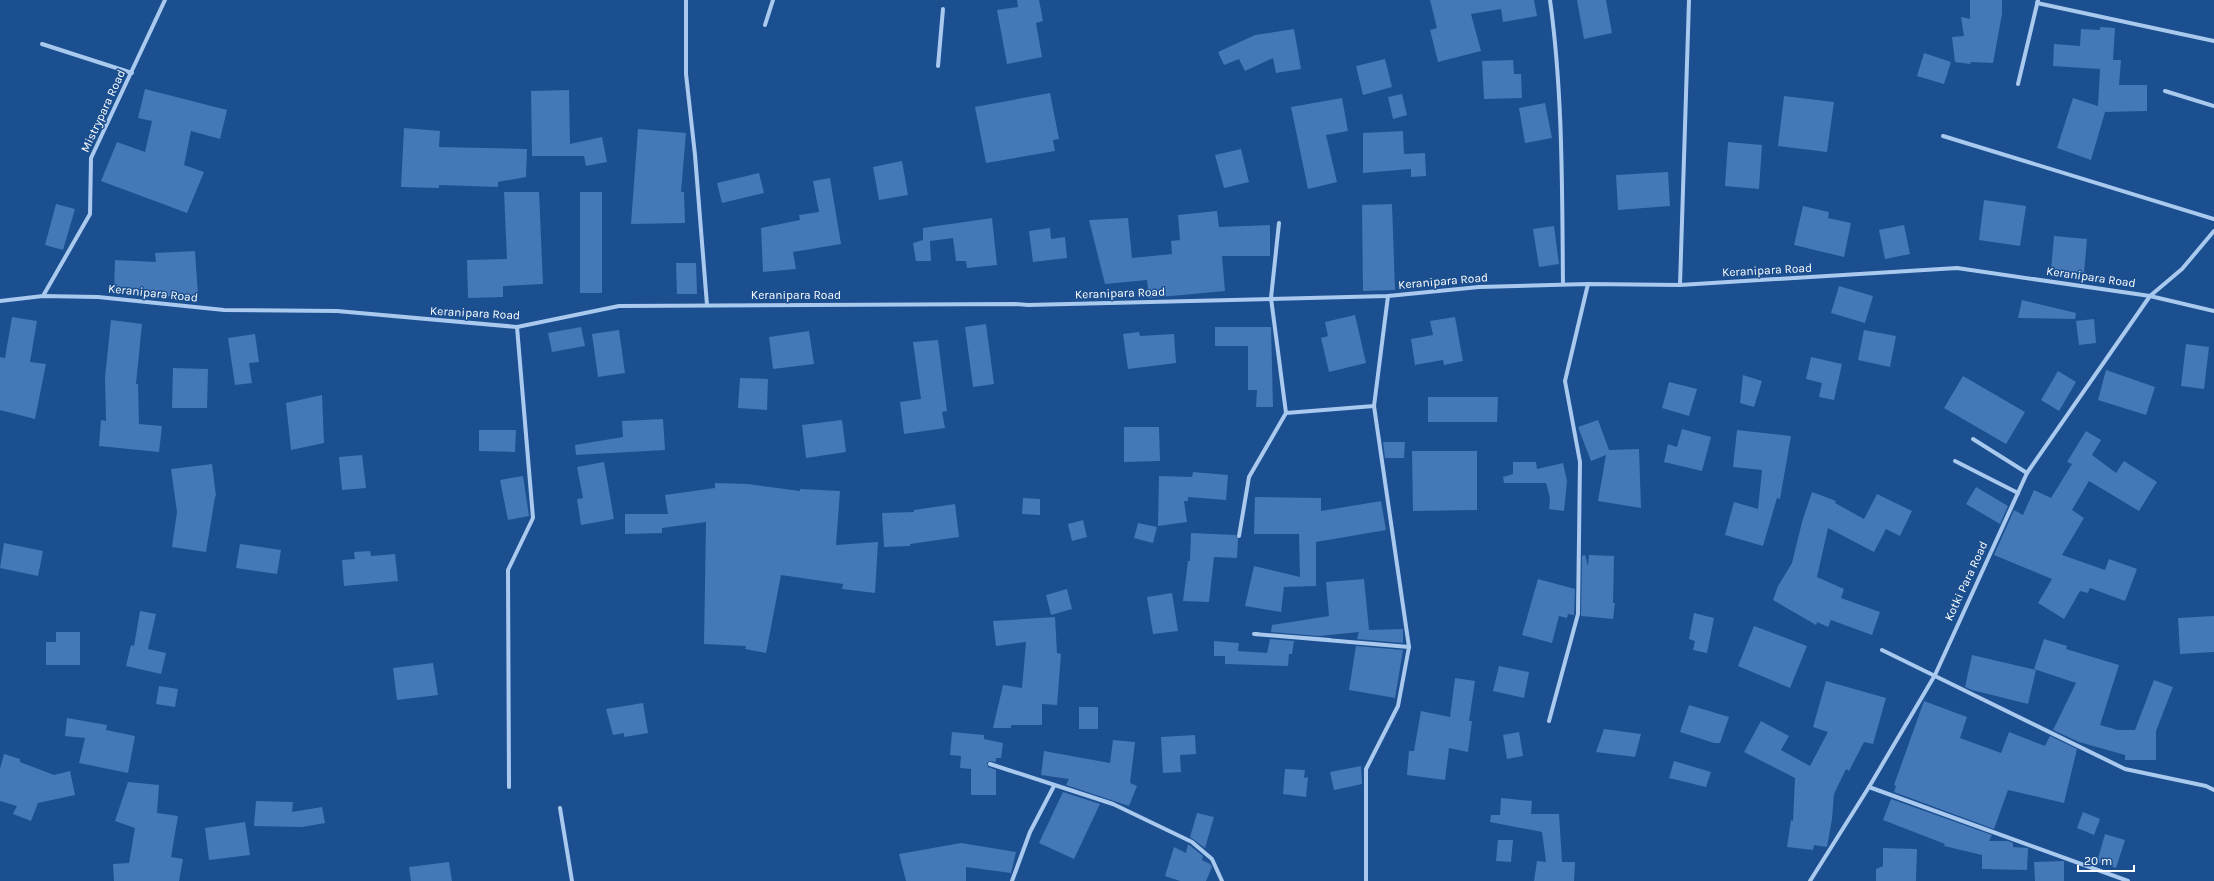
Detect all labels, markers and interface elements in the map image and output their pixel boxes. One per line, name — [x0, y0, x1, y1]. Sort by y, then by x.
street label: Mistrypara Road — [78, 67, 128, 155]
street label: Keranipara Road — [1722, 261, 1812, 279]
street label: Keranipara Road — [2045, 264, 2137, 290]
street label: Keranipara Road — [1397, 270, 1489, 292]
street label: Keranipara Road — [107, 281, 199, 305]
street label: Keranipara Road — [1075, 284, 1165, 302]
street label: Keranipara Road — [751, 288, 841, 302]
street label: Keranipara Road — [430, 304, 520, 322]
street label: Kotki Para Road — [1941, 539, 1991, 623]
scale bar — [2078, 847, 2134, 873]
text: 20 m — [2084, 854, 2112, 868]

